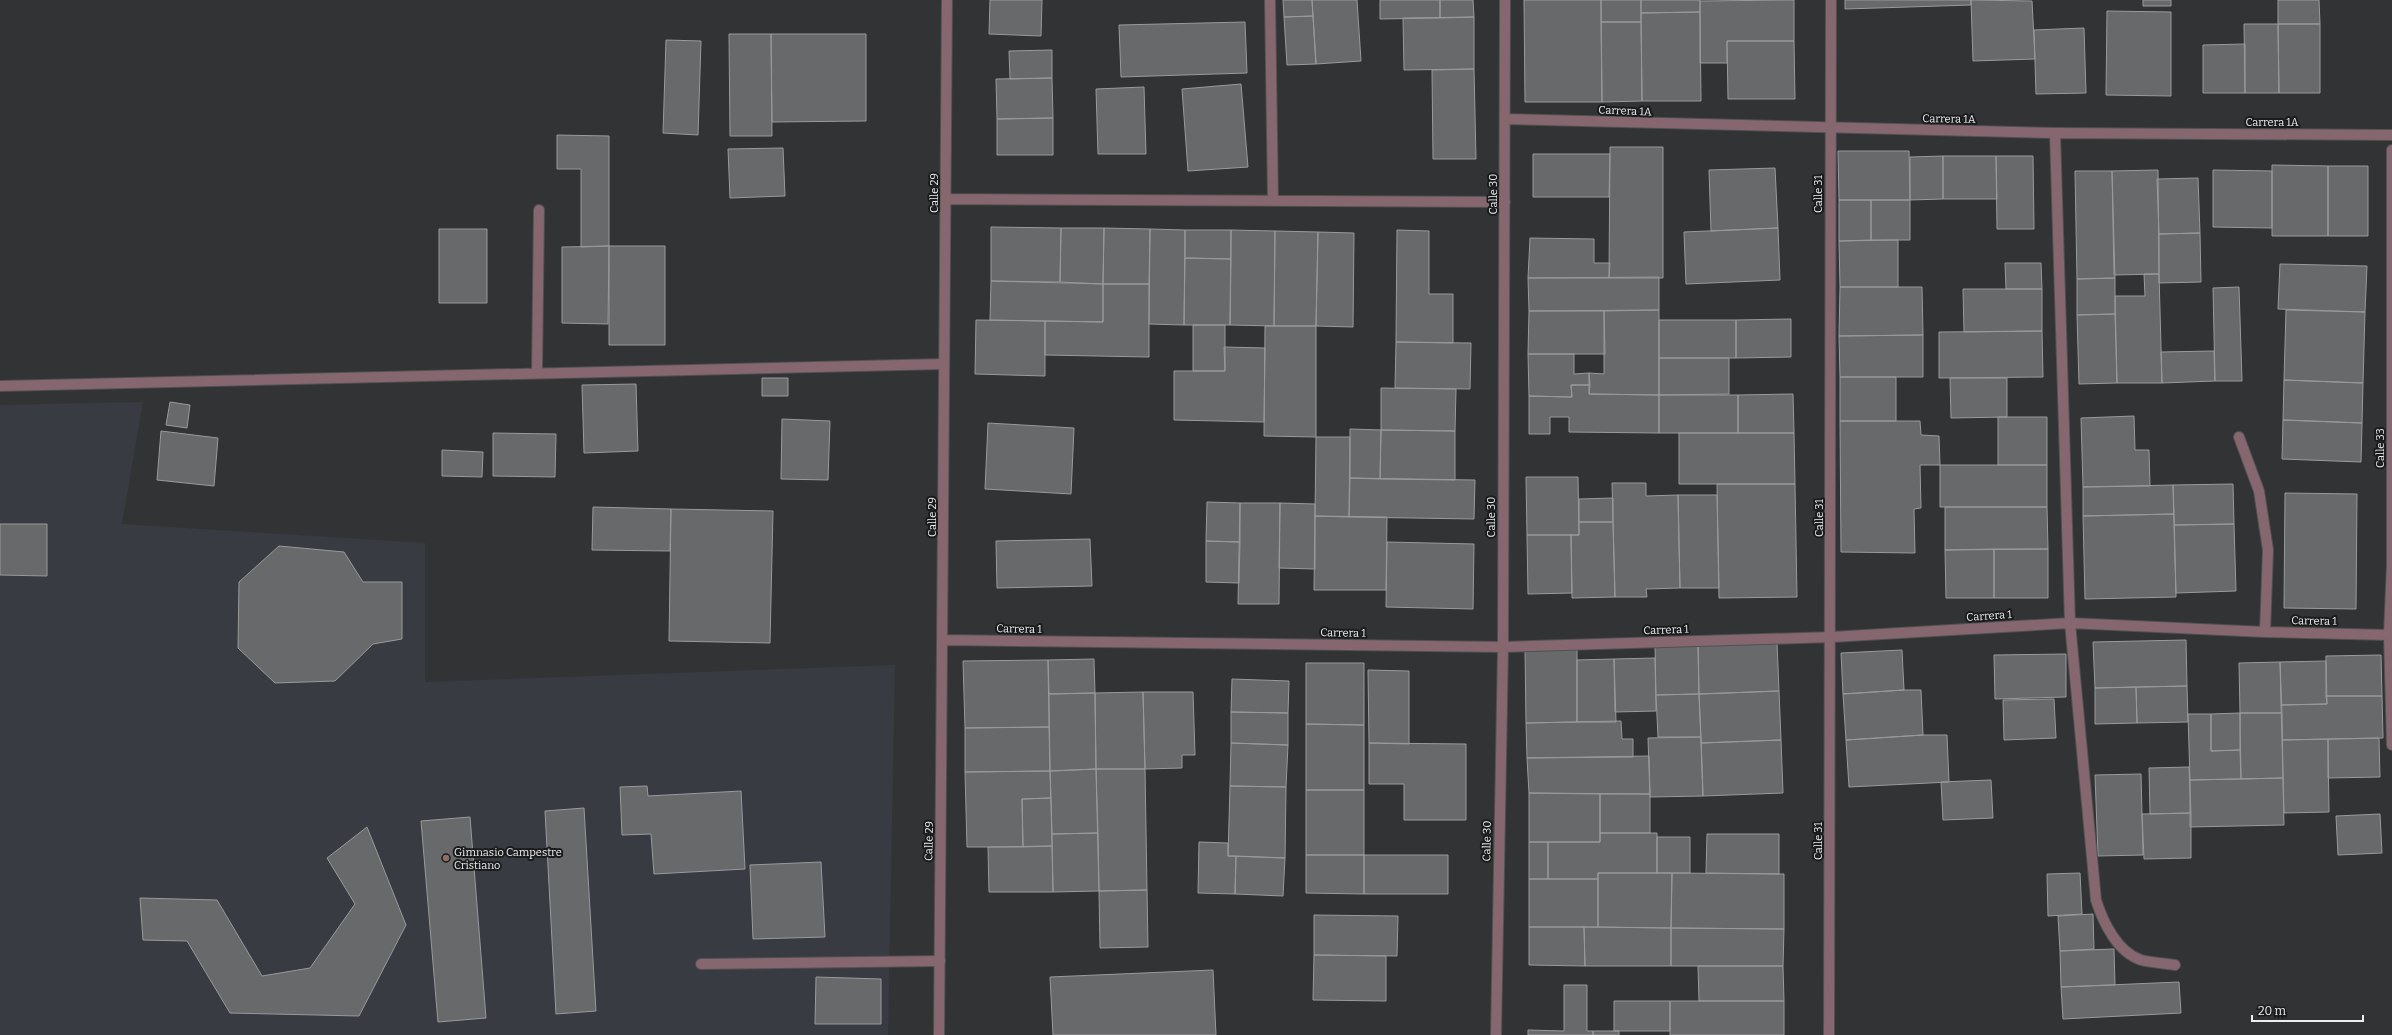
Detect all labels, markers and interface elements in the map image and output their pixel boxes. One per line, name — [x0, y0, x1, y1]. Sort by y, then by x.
street label: Carrera 1A — [1598, 104, 1652, 118]
street label: Carrera 1A — [1922, 112, 1976, 126]
street label: Carrera 1A — [2245, 116, 2299, 129]
street label: Calle 29 — [928, 173, 941, 213]
street label: Calle 30 — [1487, 174, 1500, 214]
street label: Calle 31 — [1812, 174, 1825, 213]
street label: Calle 33 — [2374, 428, 2387, 468]
street label: Calle 29 — [926, 497, 939, 537]
street label: Calle 30 — [1485, 497, 1498, 537]
street label: Calle 31 — [1813, 498, 1826, 537]
street label: Carrera 1 — [1966, 608, 2013, 624]
street label: Carrera 1 — [2291, 614, 2337, 628]
street label: Carrera 1 — [996, 622, 1042, 636]
street label: Carrera 1 — [1643, 623, 1689, 637]
street label: Carrera 1 — [1320, 626, 1366, 640]
street label: Calle 29 — [922, 821, 936, 861]
street label: Calle 30 — [1480, 821, 1494, 861]
street label: Calle 31 — [1812, 821, 1825, 860]
place label: Gimnasio Campestre Cristiano — [454, 846, 562, 872]
marker: Gimnasio Campestre Cristiano — [441, 853, 451, 863]
scale bar — [2252, 997, 2363, 1023]
text: 20 m — [2258, 1004, 2287, 1018]

